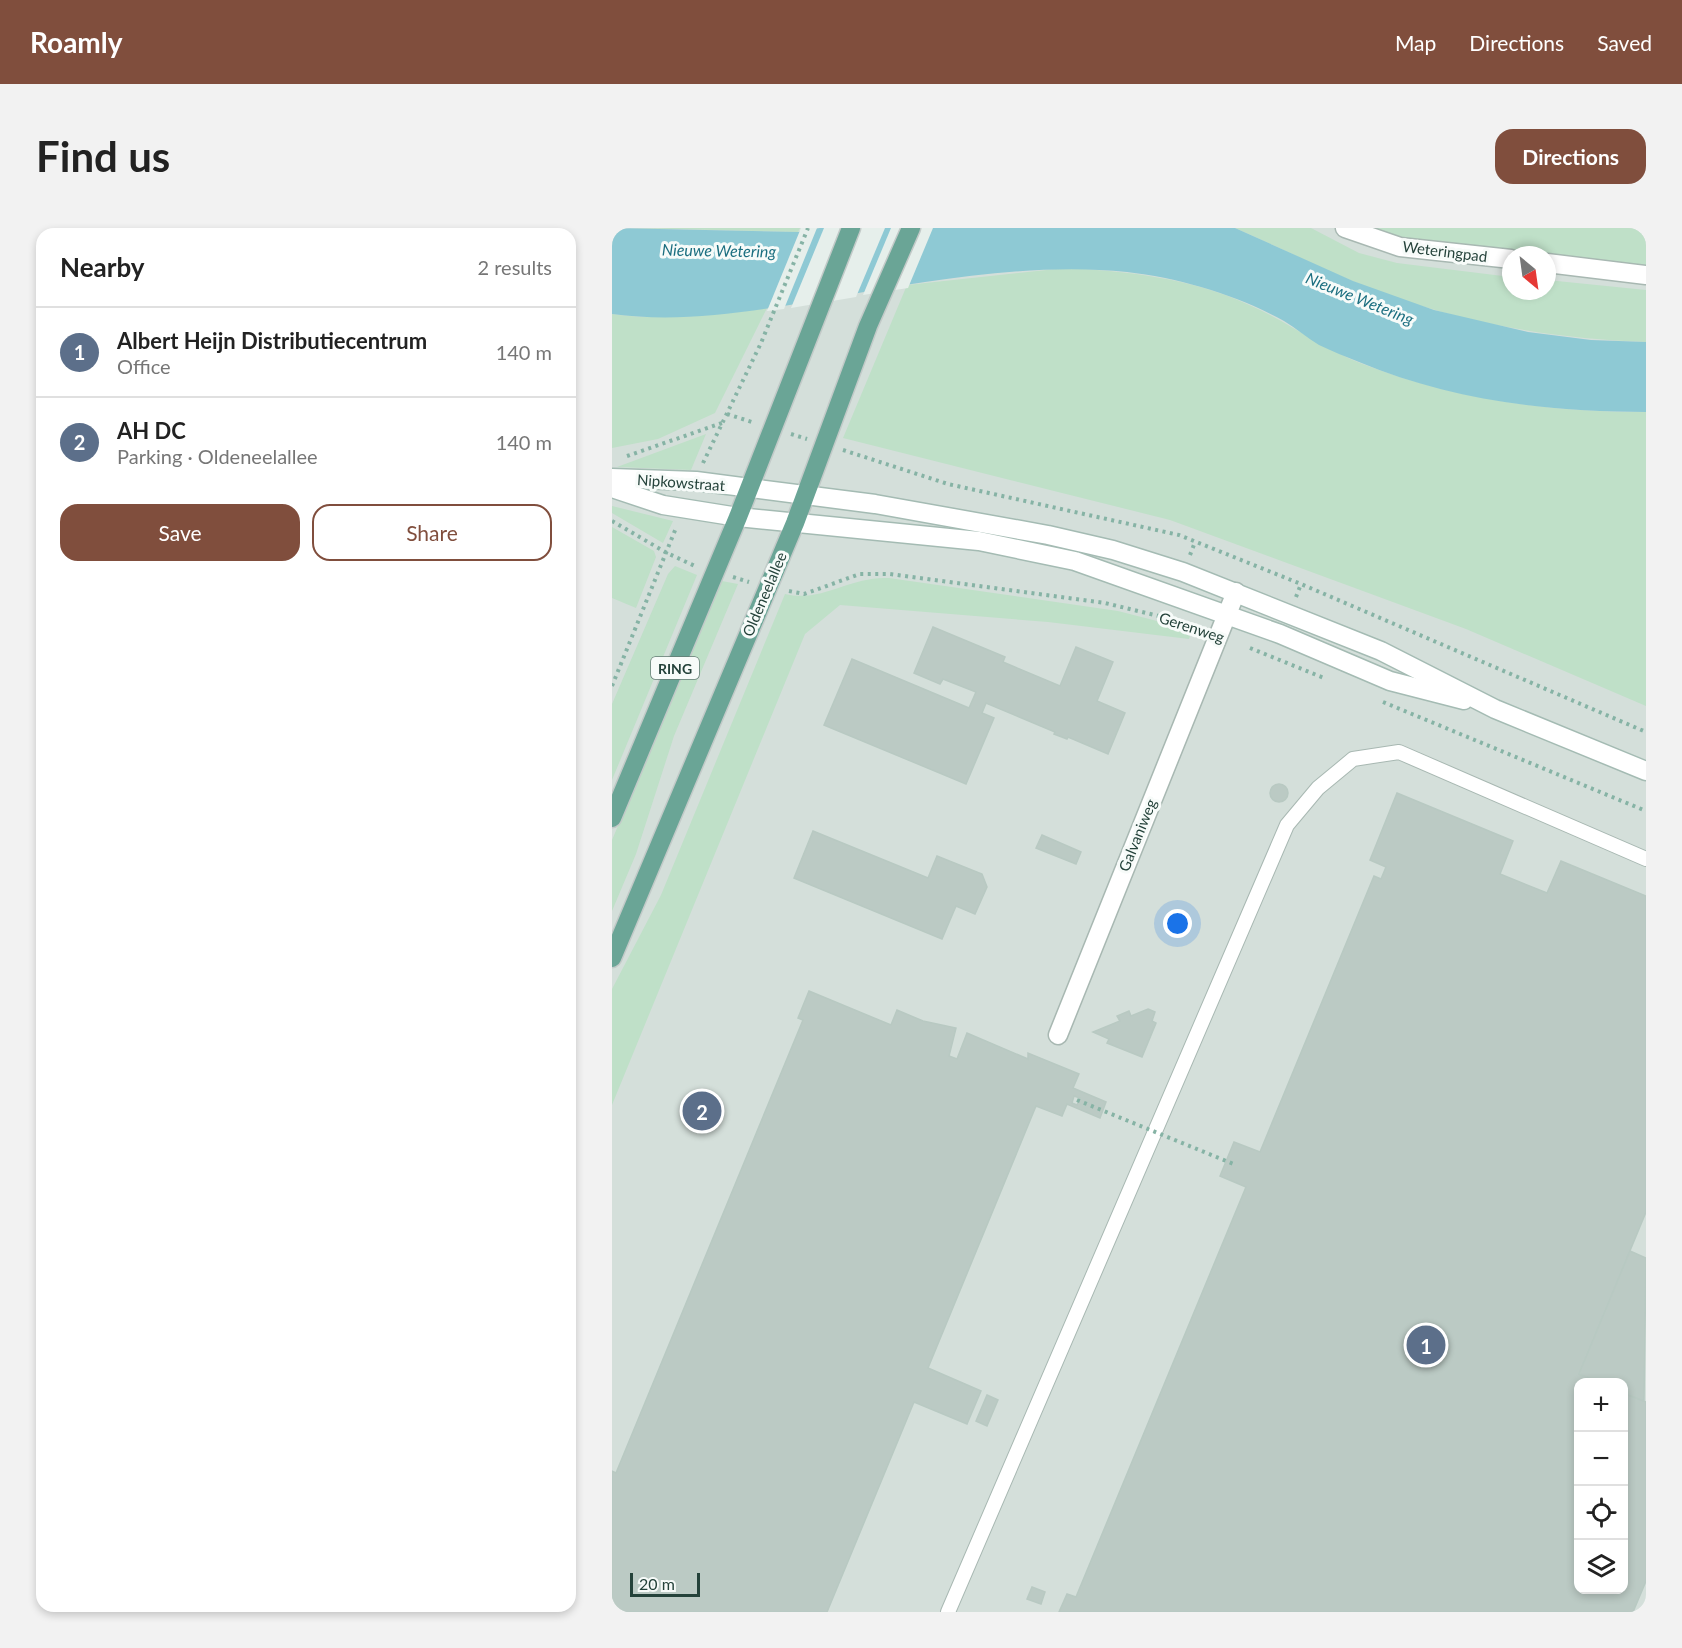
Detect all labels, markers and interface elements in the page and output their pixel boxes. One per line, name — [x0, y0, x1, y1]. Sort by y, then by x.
text: Roamly — [30, 25, 123, 59]
text: Map — [1395, 30, 1436, 55]
text: Directions — [1469, 30, 1564, 55]
text: Saved — [1597, 30, 1652, 55]
button: Directions — [1495, 129, 1646, 184]
text: Find us — [36, 131, 170, 181]
street label: Weteringpad — [1402, 237, 1488, 265]
water label: Nieuwe Wetering — [662, 240, 777, 261]
north arrow — [1502, 246, 1556, 300]
text: Nearby — [60, 251, 145, 283]
text: 2 results — [477, 255, 552, 279]
water label: Nieuwe Wetering — [1303, 268, 1417, 328]
text: Albert Heijn Distributiecentrum — [117, 327, 427, 354]
text: 1 — [74, 340, 85, 364]
text: 140 m — [496, 340, 552, 364]
text: Office — [117, 354, 171, 378]
text: AH DC — [117, 417, 186, 444]
text: 2 — [74, 430, 85, 454]
text: 140 m — [496, 430, 552, 454]
text: Parking · Oldeneelallee — [117, 444, 318, 468]
street label: Nipkowstraat — [636, 470, 726, 494]
button: Save — [60, 504, 300, 561]
button: Share — [312, 504, 552, 561]
street label: Oldeneelallee — [738, 549, 790, 639]
street label: Gerenweg — [1157, 608, 1227, 646]
road number: RING — [651, 657, 699, 679]
street label: Galvaniweg — [1114, 796, 1160, 874]
your location — [1163, 909, 1192, 938]
pin: 2 — [682, 1088, 722, 1134]
pin: 1 — [1406, 1322, 1446, 1368]
map controls — [1574, 1378, 1628, 1594]
button: + — [1574, 1378, 1628, 1432]
button: − — [1574, 1432, 1628, 1486]
button: locate — [1574, 1486, 1628, 1540]
button: layers — [1574, 1540, 1628, 1594]
scale bar — [630, 1570, 700, 1598]
text: 20 m — [639, 1574, 675, 1593]

